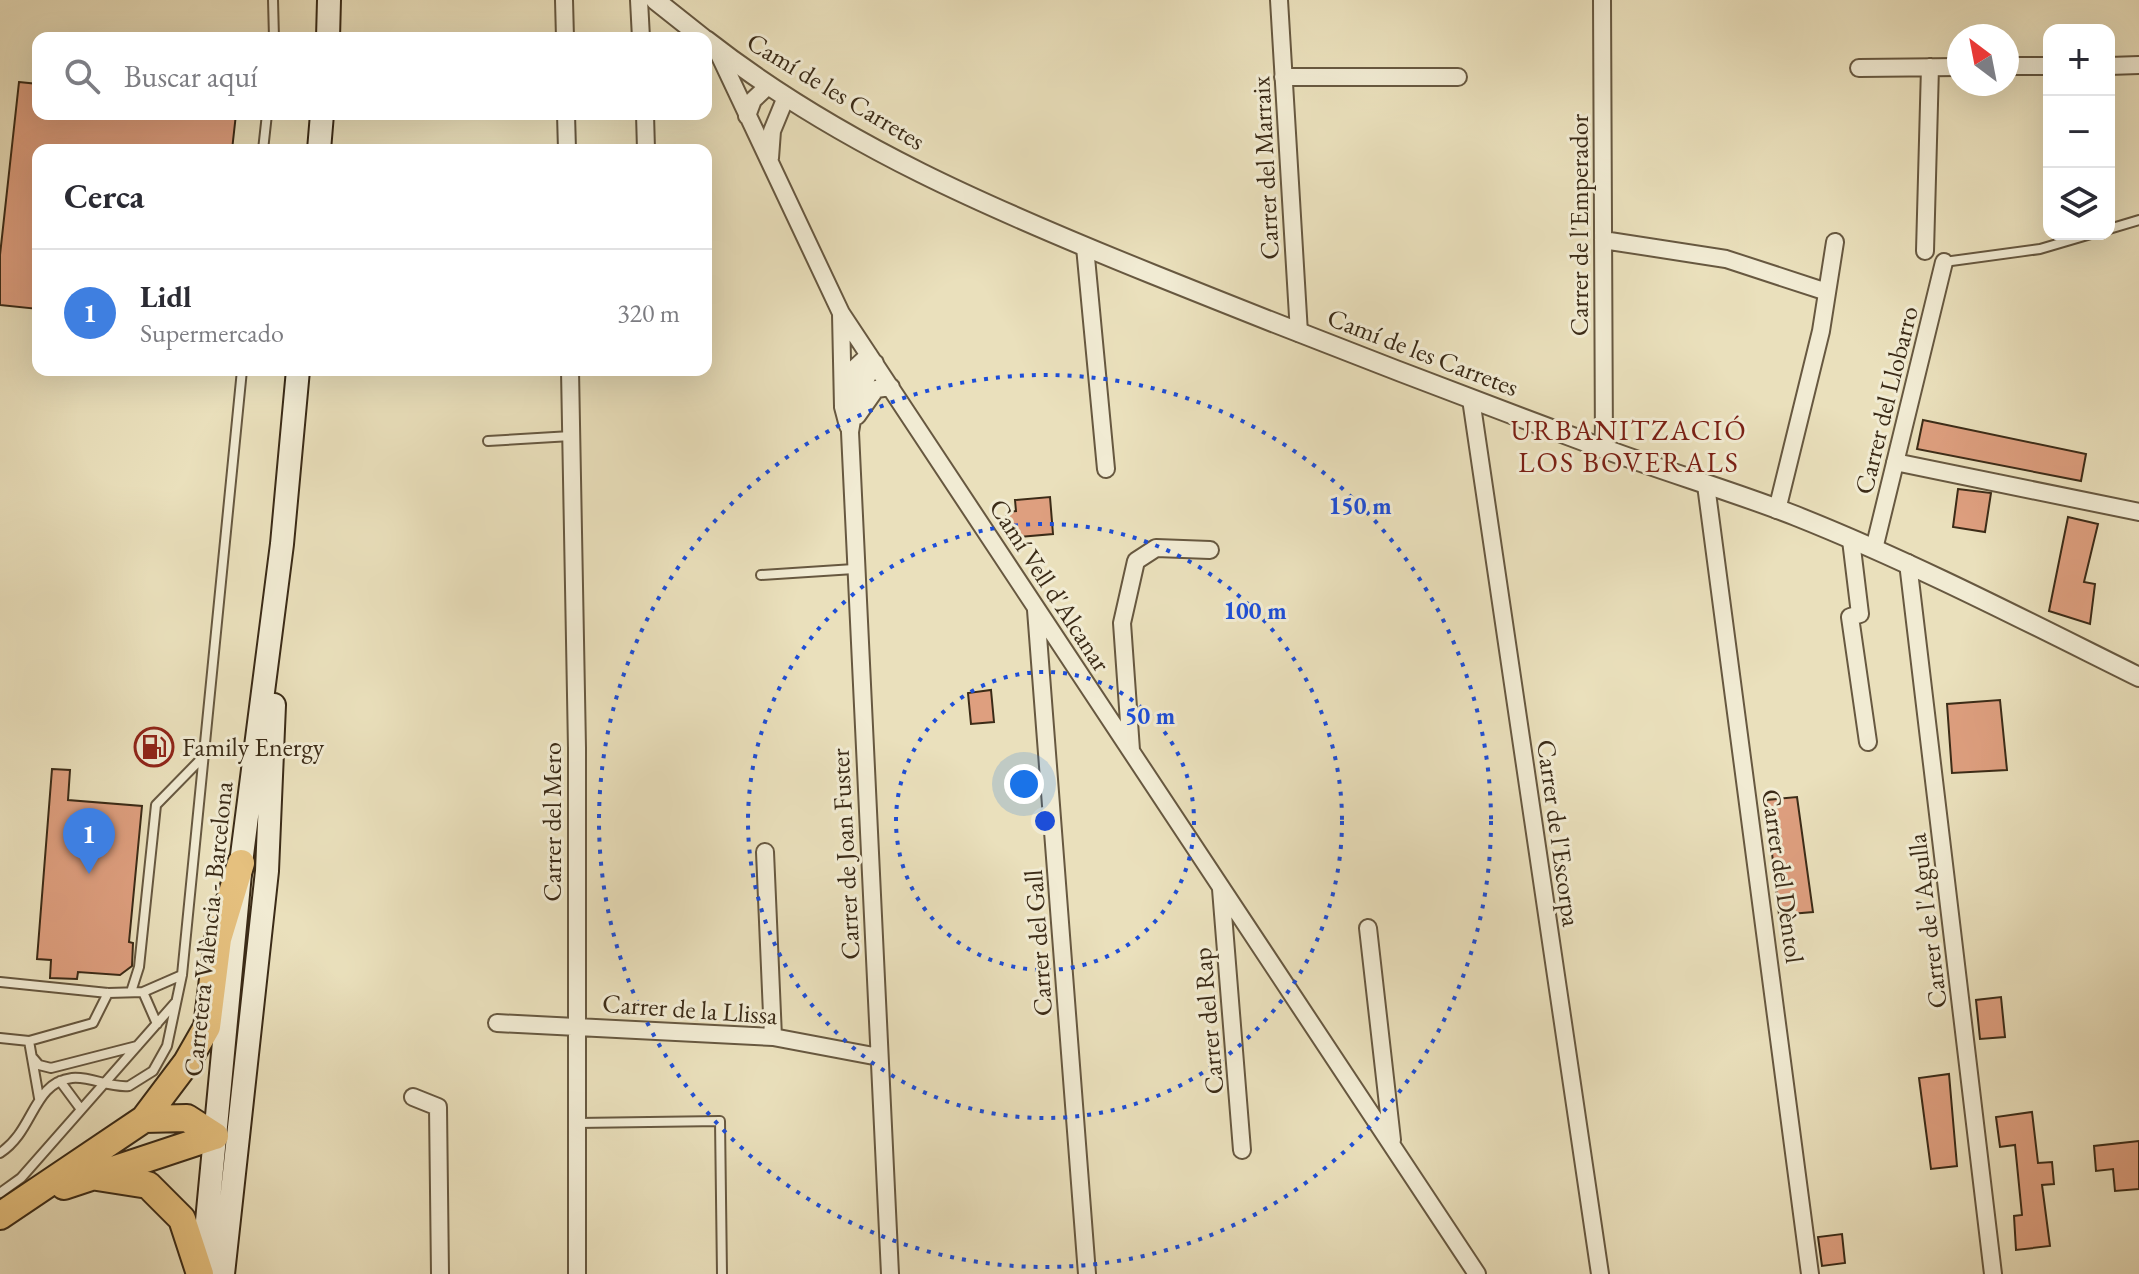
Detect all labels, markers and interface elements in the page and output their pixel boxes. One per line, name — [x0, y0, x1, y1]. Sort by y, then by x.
street label: Camí de les Carretes — [741, 24, 931, 158]
north arrow — [1947, 24, 2019, 96]
map controls — [2043, 24, 2115, 240]
button: + — [2043, 24, 2115, 96]
search box — [32, 32, 712, 120]
icon: search — [60, 54, 104, 98]
text: Buscar aquí — [124, 57, 258, 96]
street label: Carrer del Marraix — [1243, 75, 1287, 261]
button: − — [2043, 96, 2115, 168]
street label: Carrer de l'Emperador — [1562, 113, 1596, 336]
button: layers — [2043, 168, 2115, 240]
text: Cerca — [64, 174, 144, 218]
text: Lidl — [140, 277, 192, 316]
text: 1 — [83, 296, 97, 330]
text: 320 m — [617, 296, 680, 330]
street label: Camí de les Carretes — [1323, 300, 1523, 404]
street label: Carrer del Llobarro — [1846, 302, 1926, 498]
text: Supermercado — [140, 316, 284, 350]
district label: URBANITZACIÓ LOS BOVERALS — [1510, 412, 1748, 480]
text: 150 m — [1328, 490, 1392, 521]
street label: Camí Vell d'Alcanar — [981, 492, 1119, 678]
text: 100 m — [1223, 595, 1287, 626]
text: 50 m — [1125, 700, 1175, 731]
fuel station icon: Family Energy — [133, 726, 175, 768]
place label: Family Energy — [182, 730, 325, 764]
street label: Carrer de l'Escorpa — [1529, 737, 1589, 929]
street label: Carrer del Mero — [535, 742, 569, 902]
street label: Carrer de Joan Fuster — [822, 747, 868, 961]
your location — [1004, 764, 1044, 804]
street label: Carretera València - Barcelona — [176, 779, 240, 1078]
street label: Carrer del Dèntol — [1754, 787, 1812, 965]
centre of rings — [1031, 807, 1059, 835]
pin: 1 — [63, 808, 115, 874]
street label: Carrer de l'Agulla — [1899, 831, 1955, 1010]
street label: Carrer del Gall — [1016, 869, 1060, 1017]
street label: Carrer del Rap — [1185, 946, 1231, 1096]
street label: Carrer de la Llissa — [601, 986, 779, 1032]

